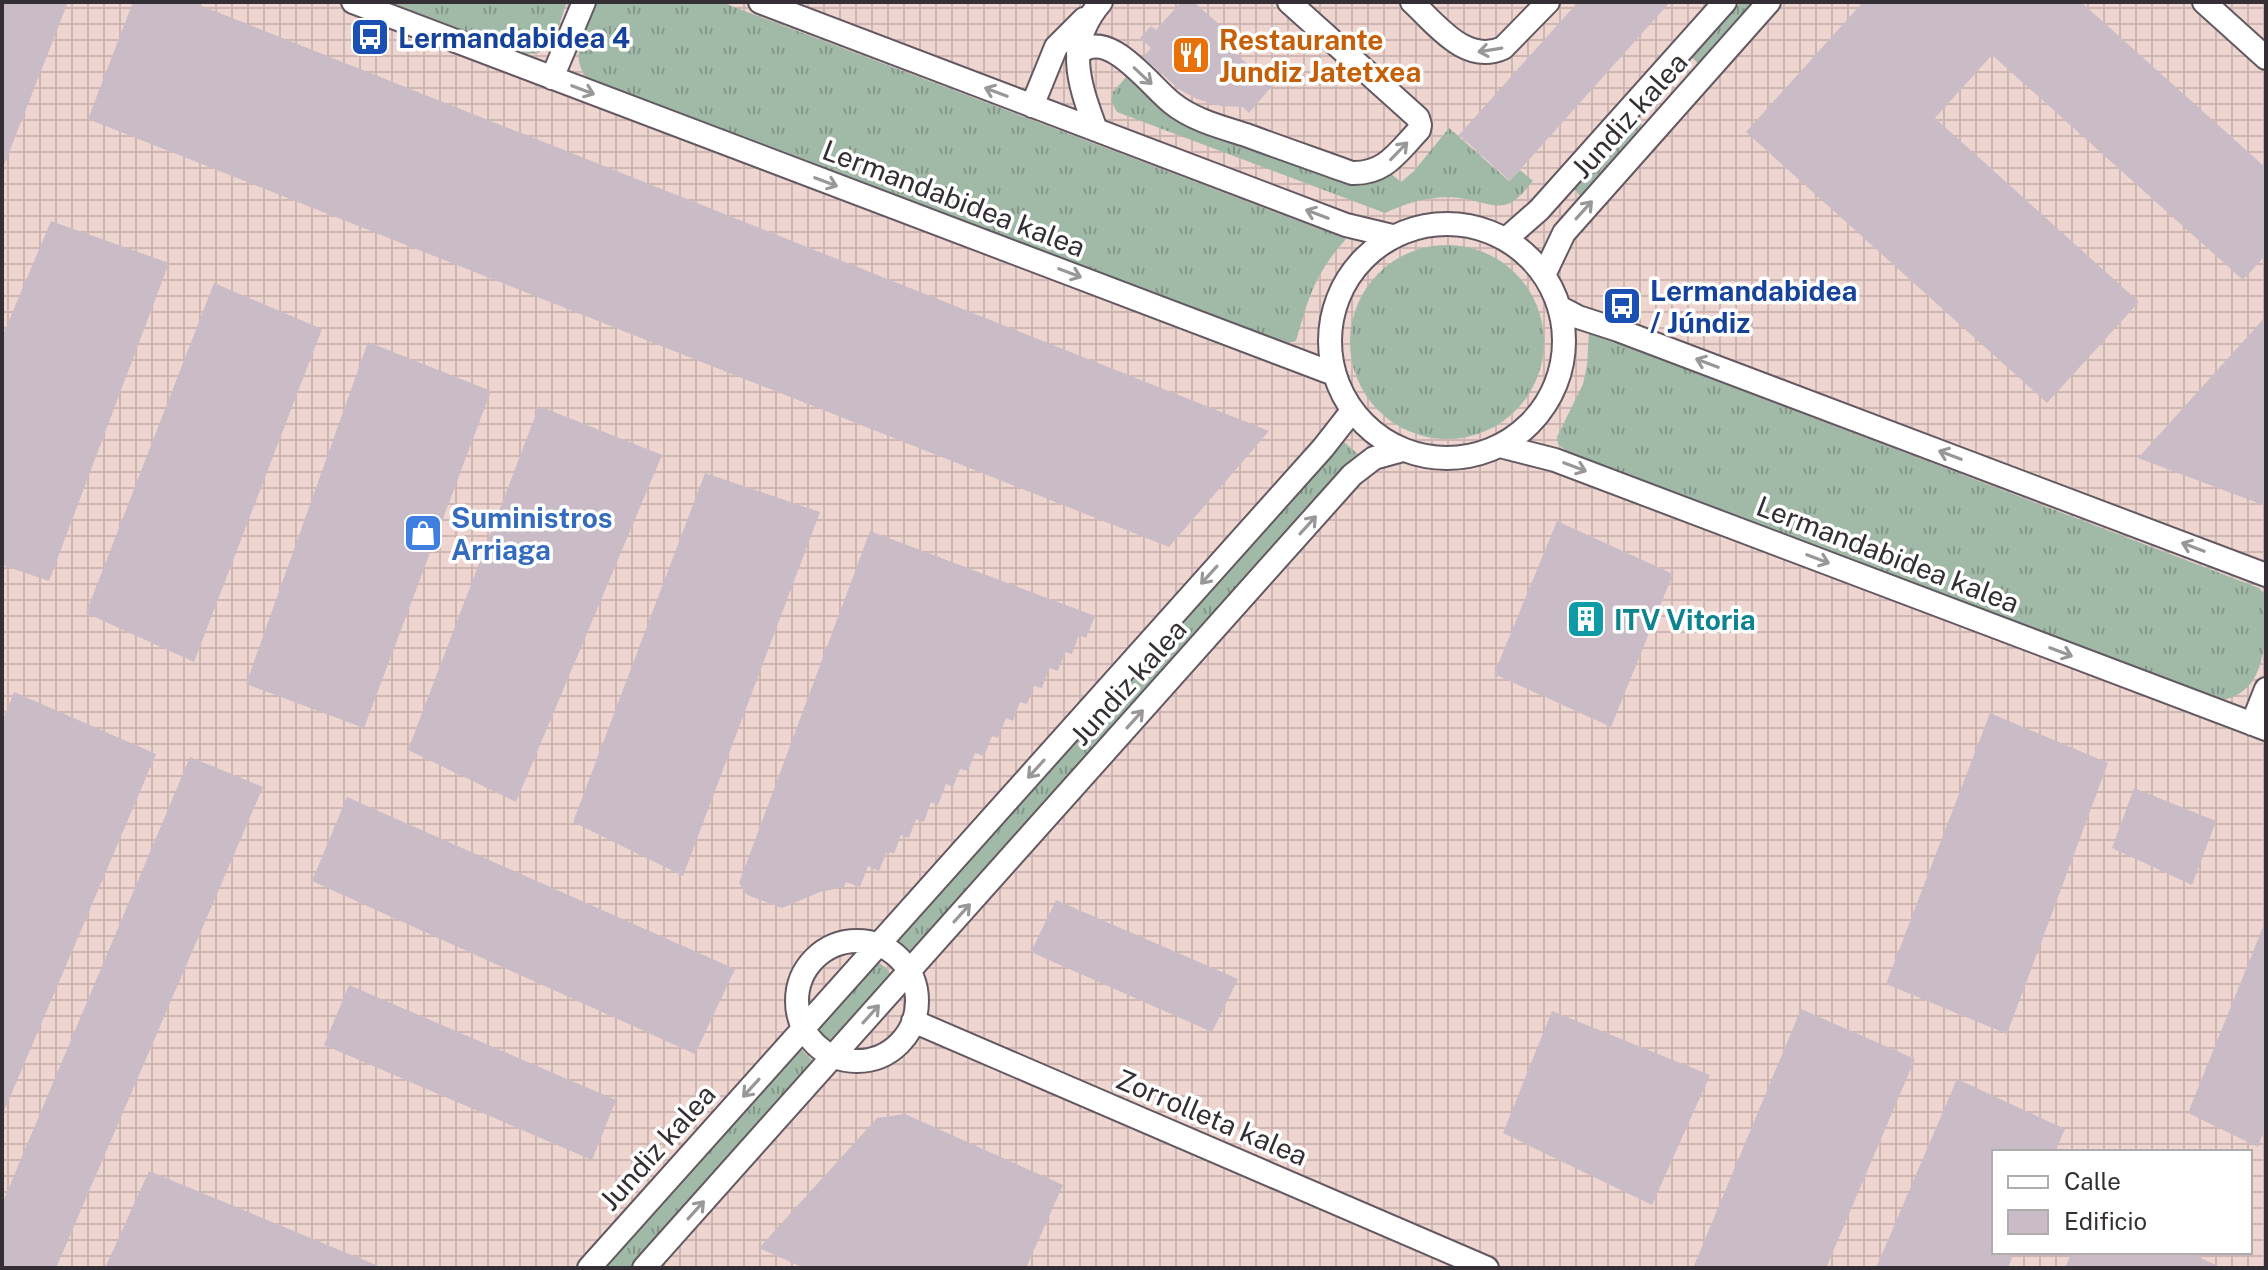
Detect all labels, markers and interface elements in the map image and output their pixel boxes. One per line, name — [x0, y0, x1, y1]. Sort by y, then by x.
bus stop icon: Lermandabidea 4 — [349, 16, 391, 58]
place label: Lermandabidea 4 — [398, 21, 630, 54]
place label: Restaurante Jundiz Jatetxea — [1219, 23, 1421, 88]
restaurant icon: Restaurante Jundiz Jatetxea — [1170, 34, 1212, 76]
one-way arrow — [1477, 43, 1503, 58]
street label: Jundiz kalea — [1564, 46, 1694, 184]
one-way arrow — [1132, 66, 1152, 84]
one-way arrow — [570, 84, 595, 98]
one-way arrow — [984, 84, 1009, 98]
street label: Lermandabidea kalea — [818, 133, 1090, 263]
one-way arrow — [1389, 142, 1407, 162]
one-way arrow — [814, 176, 838, 190]
one-way arrow — [1575, 200, 1593, 220]
one-way arrow — [1305, 206, 1330, 220]
one-way arrow — [1057, 267, 1082, 281]
place label: Lermandabidea / Júndiz — [1650, 274, 1857, 339]
bus stop icon: Lermandabidea / Júndiz — [1601, 285, 1643, 327]
one-way arrow — [1695, 355, 1720, 370]
one-way arrow — [1938, 447, 1963, 461]
one-way arrow — [1562, 461, 1587, 475]
street label: Lermandabidea kalea — [1752, 489, 2024, 619]
place label: Suministros Arriaga — [451, 501, 613, 566]
shop icon: Suministros Arriaga — [402, 512, 444, 554]
one-way arrow — [1298, 515, 1317, 536]
one-way arrow — [2181, 539, 2206, 553]
one-way arrow — [1805, 553, 1830, 567]
one-way arrow — [1200, 565, 1218, 585]
building icon: ITV Vitoria — [1565, 598, 1607, 640]
place label: ITV Vitoria — [1614, 603, 1756, 636]
street label: Jundiz kalea — [1063, 613, 1193, 751]
one-way arrow — [2048, 645, 2073, 660]
one-way arrow — [1125, 709, 1144, 729]
one-way arrow — [1026, 759, 1045, 779]
one-way arrow — [952, 903, 971, 923]
one-way arrow — [862, 1004, 881, 1024]
street label: Zorrolleta kalea — [1111, 1062, 1313, 1172]
one-way arrow — [742, 1077, 760, 1097]
street label: Jundiz kalea — [592, 1078, 722, 1216]
legend — [1992, 1150, 2252, 1254]
text: Calle — [2064, 1167, 2121, 1195]
one-way arrow — [686, 1200, 704, 1220]
text: Edificio — [2064, 1207, 2147, 1235]

